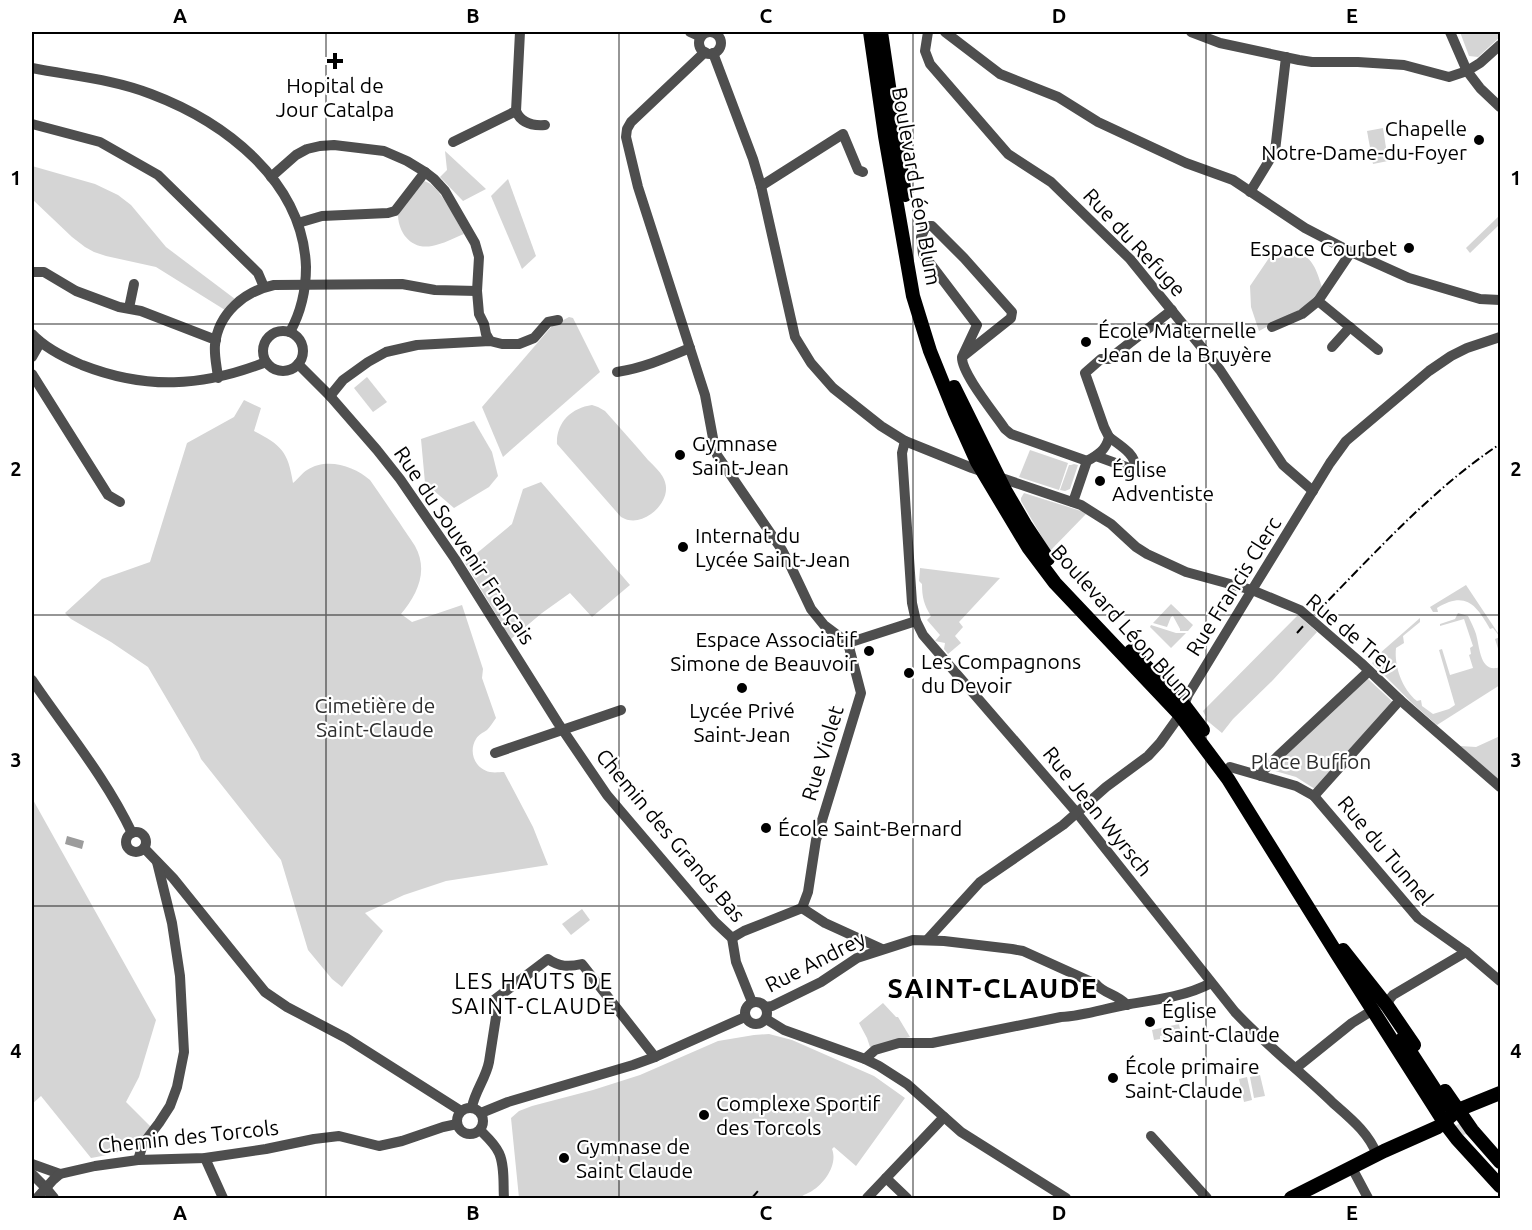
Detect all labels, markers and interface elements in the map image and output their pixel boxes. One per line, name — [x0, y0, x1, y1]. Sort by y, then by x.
text: A — [173, 4, 187, 27]
text: B — [466, 4, 480, 27]
text: C — [760, 4, 773, 27]
text: D — [1052, 4, 1066, 27]
text: E — [1346, 4, 1358, 27]
marker: Hopital de Jour Catalpa — [326, 52, 344, 70]
place label: Hopital de Jour Catalpa — [276, 73, 394, 121]
street label: Boulevard Léon Blum — [888, 85, 946, 287]
place label: Chapelle Notre-Dame-du-Foyer — [1261, 116, 1467, 164]
marker: Chapelle Notre-Dame-du-Foyer — [1472, 133, 1486, 147]
text: 1 — [10, 166, 22, 189]
text: 1 — [1510, 166, 1522, 189]
street label: Rue du Refuge — [1079, 183, 1191, 301]
place label: Espace Courbet — [1250, 236, 1397, 260]
marker: Espace Courbet — [1402, 241, 1416, 255]
place label: École Maternelle Jean de la Bruyère — [1098, 318, 1272, 366]
marker: École Maternelle Jean de la Bruyère — [1079, 335, 1093, 349]
place label: Gymnase Saint-Jean — [692, 431, 789, 479]
street label: Rue du Souvenir Français — [390, 441, 540, 649]
marker: Gymnase Saint-Jean — [673, 448, 687, 462]
text: 2 — [10, 457, 22, 480]
place label: Église Adventiste — [1112, 457, 1214, 505]
text: 2 — [1510, 457, 1522, 480]
marker: Église Adventiste — [1093, 474, 1107, 488]
street label: Rue Francis Clerc — [1181, 512, 1286, 660]
place label: Internat du Lycée Saint-Jean — [695, 523, 850, 571]
street label: Boulevard Léon Blum — [1047, 539, 1199, 705]
marker: Internat du Lycée Saint-Jean — [676, 540, 690, 554]
street label: Rue de Trey — [1302, 588, 1402, 678]
place label: Espace Associatif Simone de Beauvoir — [670, 627, 858, 675]
marker: Espace Associatif Simone de Beauvoir — [862, 644, 876, 658]
place label: Les Compagnons du Devoir — [921, 649, 1081, 697]
marker: Les Compagnons du Devoir — [902, 666, 916, 680]
marker: Lycée Privé Saint-Jean — [735, 681, 749, 695]
park label: Cimetière de Saint-Claude — [315, 693, 435, 741]
place label: Lycée Privé Saint-Jean — [689, 698, 795, 746]
street label: Rue Violet — [796, 703, 848, 803]
street label: Rue Jean Wyrsch — [1039, 742, 1157, 880]
street label: Chemin des Grands Bas — [592, 744, 750, 926]
text: 3 — [10, 748, 22, 771]
text: 3 — [1510, 748, 1522, 771]
park label: Place Buffon — [1251, 749, 1371, 773]
street label: Rue du Tunnel — [1334, 791, 1438, 909]
place label: École Saint-Bernard — [778, 816, 962, 840]
marker: École Saint-Bernard — [759, 821, 773, 835]
street label: Rue Andrey — [761, 926, 869, 996]
district label: LES HAUTS DE SAINT-CLAUDE — [451, 968, 617, 1018]
district label: SAINT-CLAUDE — [888, 973, 1098, 1003]
place label: Église Saint-Claude — [1162, 998, 1280, 1046]
marker: Église Saint-Claude — [1143, 1015, 1157, 1029]
text: 4 — [10, 1039, 22, 1062]
text: 4 — [1510, 1039, 1522, 1062]
place label: École primaire Saint-Claude — [1125, 1054, 1260, 1102]
marker: École primaire Saint-Claude — [1106, 1071, 1120, 1085]
place label: Complexe Sportif des Torcols — [716, 1091, 881, 1139]
marker: Complexe Sportif des Torcols — [697, 1108, 711, 1122]
street label: Chemin des Torcols — [96, 1115, 280, 1157]
place label: Gymnase de Saint Claude — [576, 1134, 693, 1182]
marker: Gymnase de Saint Claude — [557, 1151, 571, 1165]
text: A — [173, 1201, 187, 1224]
text: B — [466, 1201, 480, 1224]
text: C — [760, 1201, 773, 1224]
text: D — [1052, 1201, 1066, 1224]
text: E — [1346, 1201, 1358, 1224]

